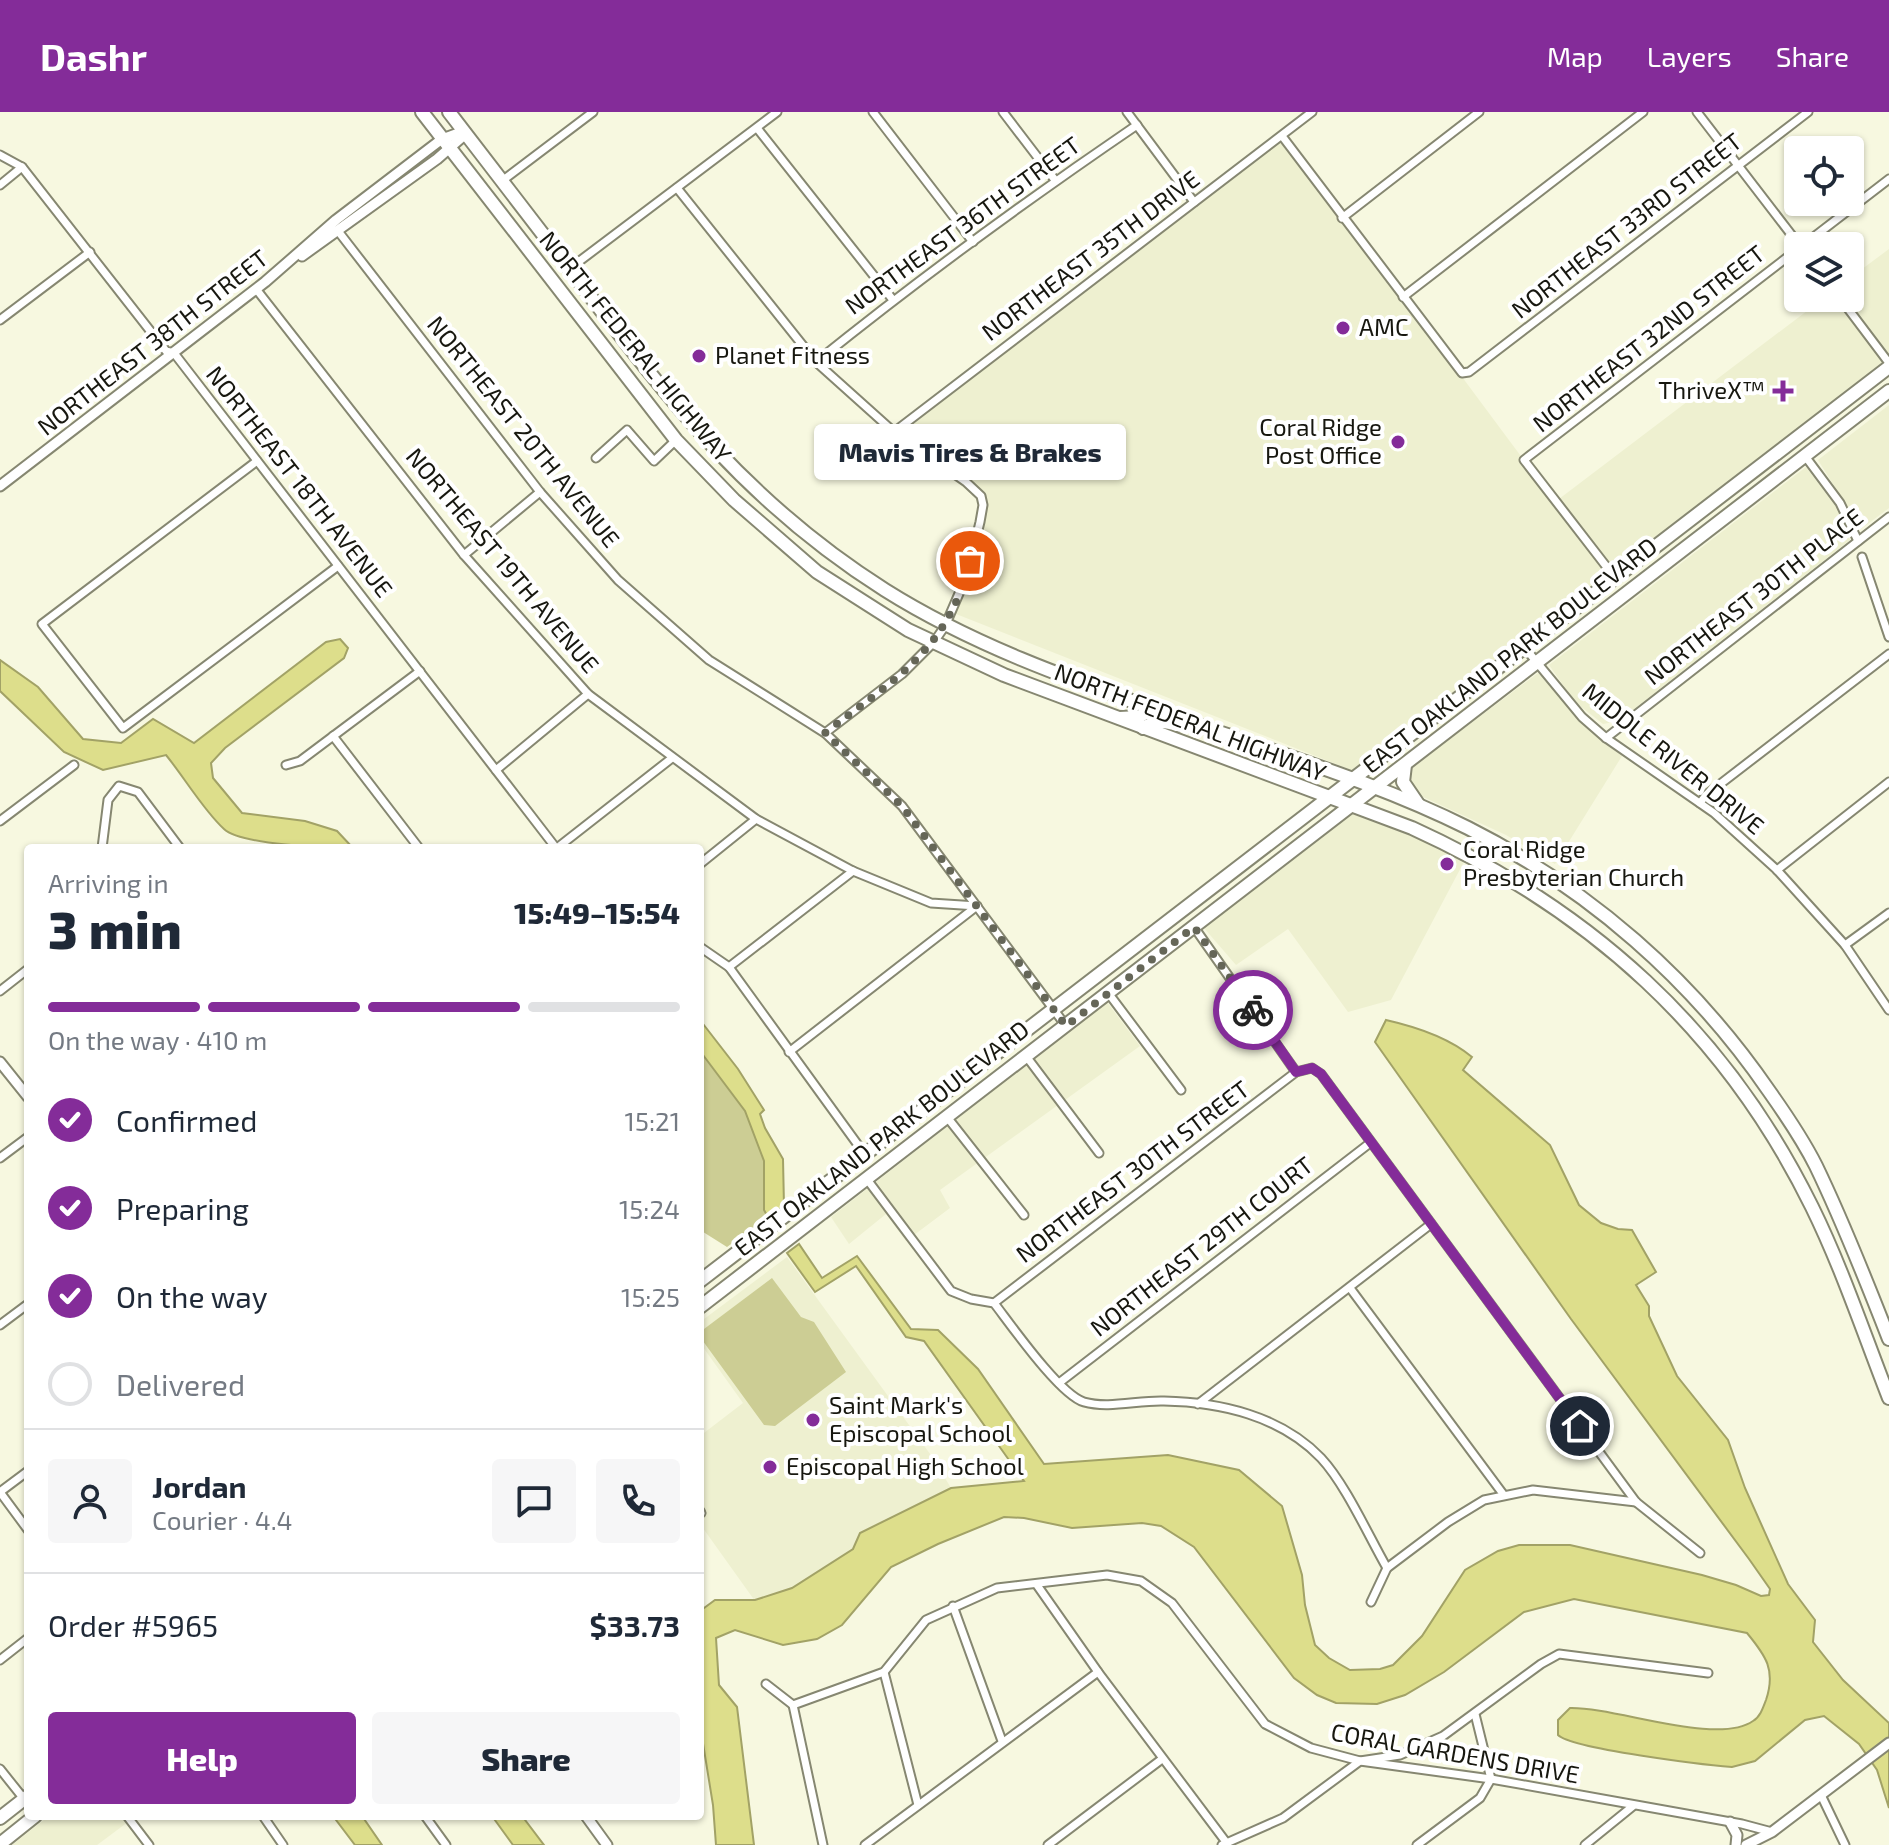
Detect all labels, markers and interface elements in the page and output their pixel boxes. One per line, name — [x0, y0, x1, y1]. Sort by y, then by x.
text: Dashr — [40, 33, 147, 79]
text: Map — [1547, 39, 1603, 73]
text: Layers — [1647, 39, 1732, 73]
text: Share — [1776, 39, 1849, 73]
street label: NORTHEAST 33RD STREET — [1505, 126, 1747, 324]
street label: NORTHEAST 36TH STREET — [839, 130, 1085, 320]
map controls — [1784, 136, 1864, 312]
button: locate — [1784, 136, 1864, 216]
street label: NORTHEAST 35TH DRIVE — [976, 164, 1205, 346]
street label: NORTH FEDERAL HIGHWAY — [534, 225, 738, 468]
button: layers — [1784, 232, 1864, 312]
street label: NORTHEAST 32ND STREET — [1526, 238, 1770, 437]
street label: NORTHEAST 38TH STREET — [31, 243, 273, 441]
street label: NORTHEAST 20TH AVENUE — [422, 310, 626, 553]
place label: AMC — [1359, 312, 1409, 341]
marker: AMC — [1334, 319, 1352, 337]
place label: Planet Fitness — [715, 340, 870, 369]
marker: Planet Fitness — [690, 347, 708, 365]
street label: NORTHEAST 18TH AVENUE — [201, 360, 399, 602]
place label: ThriveX™ — [1658, 375, 1765, 404]
marker: ThriveX™ — [1772, 380, 1794, 402]
place label: Coral Ridge Post Office — [1259, 412, 1382, 469]
callout: Mavis Tires & Brakes — [814, 425, 1126, 481]
marker: Coral Ridge Post Office — [1389, 433, 1407, 451]
text: Mavis Tires & Brakes — [838, 436, 1102, 467]
street label: NORTHEAST 19TH AVENUE — [401, 442, 606, 678]
street label: NORTHEAST 30TH PLACE — [1638, 501, 1868, 690]
pin — [936, 527, 1004, 595]
street label: EAST OAKLAND PARK BOULEVARD — [1356, 531, 1662, 779]
icon: bag — [948, 539, 992, 583]
street label: NORTH FEDERAL HIGHWAY — [1051, 656, 1331, 787]
street label: MIDDLE RIVER DRIVE — [1577, 676, 1770, 840]
place label: Coral Ridge Presbyterian Church — [1463, 834, 1684, 891]
marker: Coral Ridge Presbyterian Church — [1438, 855, 1456, 873]
text: Arriving in — [48, 867, 169, 898]
text: 15:49–15:54 — [514, 894, 680, 930]
text: 3 min — [48, 897, 182, 959]
courier — [1213, 970, 1293, 1050]
icon: bike — [1231, 988, 1275, 1032]
street label: EAST OAKLAND PARK BOULEVARD — [728, 1014, 1034, 1262]
text: On the way · 410 m — [48, 1024, 267, 1055]
street label: NORTHEAST 30TH STREET — [1010, 1074, 1254, 1268]
icon: check — [48, 1098, 92, 1142]
text: Confirmed — [116, 1102, 257, 1138]
text: 15:21 — [625, 1105, 680, 1136]
street label: NORTHEAST 29TH COURT — [1084, 1150, 1318, 1342]
icon: check — [48, 1186, 92, 1230]
text: Preparing — [116, 1190, 249, 1226]
text: 15:24 — [619, 1193, 680, 1224]
icon: check — [48, 1274, 92, 1318]
text: On the way — [116, 1278, 268, 1314]
text: 15:25 — [621, 1281, 680, 1312]
text: Delivered — [116, 1366, 245, 1402]
place label: Saint Mark's Episcopal School — [829, 1390, 1012, 1447]
pin — [1546, 1392, 1614, 1460]
icon: home — [1558, 1404, 1602, 1448]
marker: Saint Mark's Episcopal School — [804, 1411, 822, 1429]
place label: Episcopal High School — [786, 1451, 1024, 1480]
marker: Episcopal High School — [761, 1458, 779, 1476]
button: person — [48, 1459, 132, 1543]
button: chat — [492, 1459, 576, 1543]
button: phone — [596, 1459, 680, 1543]
text: Jordan — [152, 1468, 247, 1504]
text: Courier · 4.4 — [152, 1504, 293, 1535]
text: Order #5965 — [48, 1607, 218, 1643]
text: $33.73 — [589, 1607, 680, 1643]
button: Help — [48, 1712, 356, 1804]
button: Share — [372, 1712, 680, 1804]
street label: CORAL GARDENS DRIVE — [1329, 1716, 1582, 1789]

